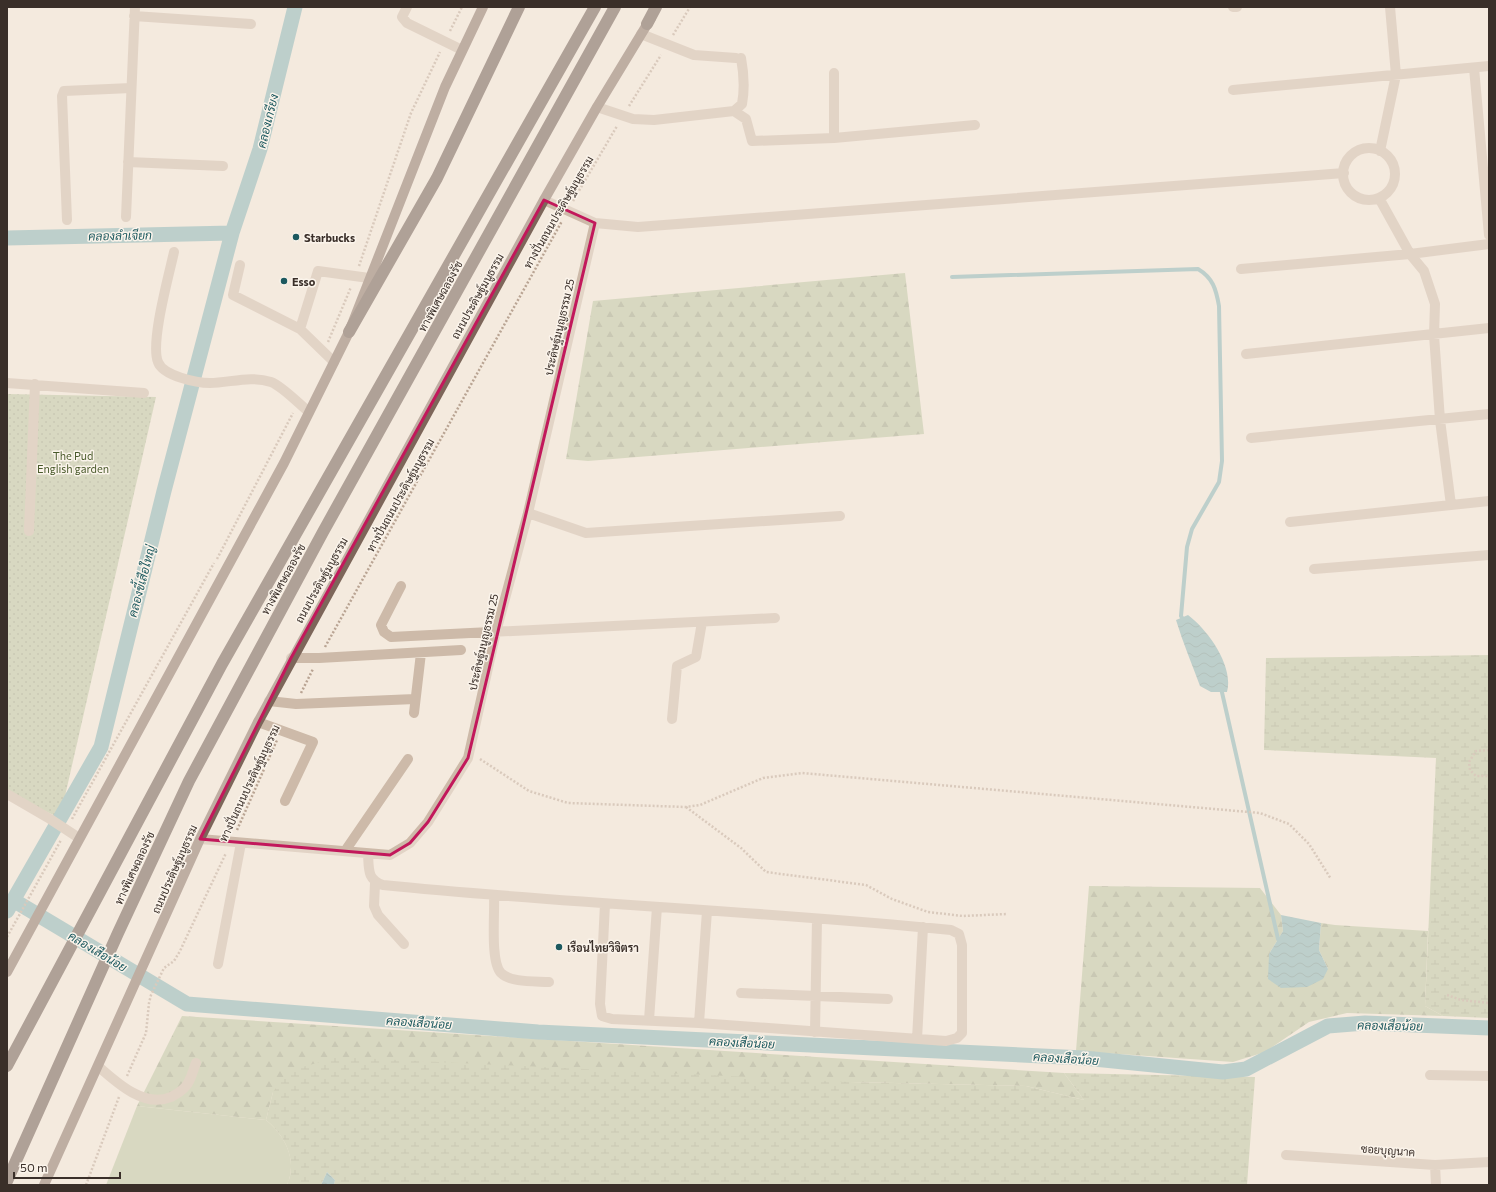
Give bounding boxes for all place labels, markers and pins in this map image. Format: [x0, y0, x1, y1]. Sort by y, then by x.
place label: Starbucks [304, 231, 355, 244]
marker: Starbucks [291, 232, 301, 242]
place label: Esso [292, 275, 316, 288]
marker: Esso [279, 276, 289, 286]
place label: เรือนไทยวิจิตรา [567, 940, 639, 954]
marker: เรือนไทยวิจิตรา [554, 942, 564, 952]

